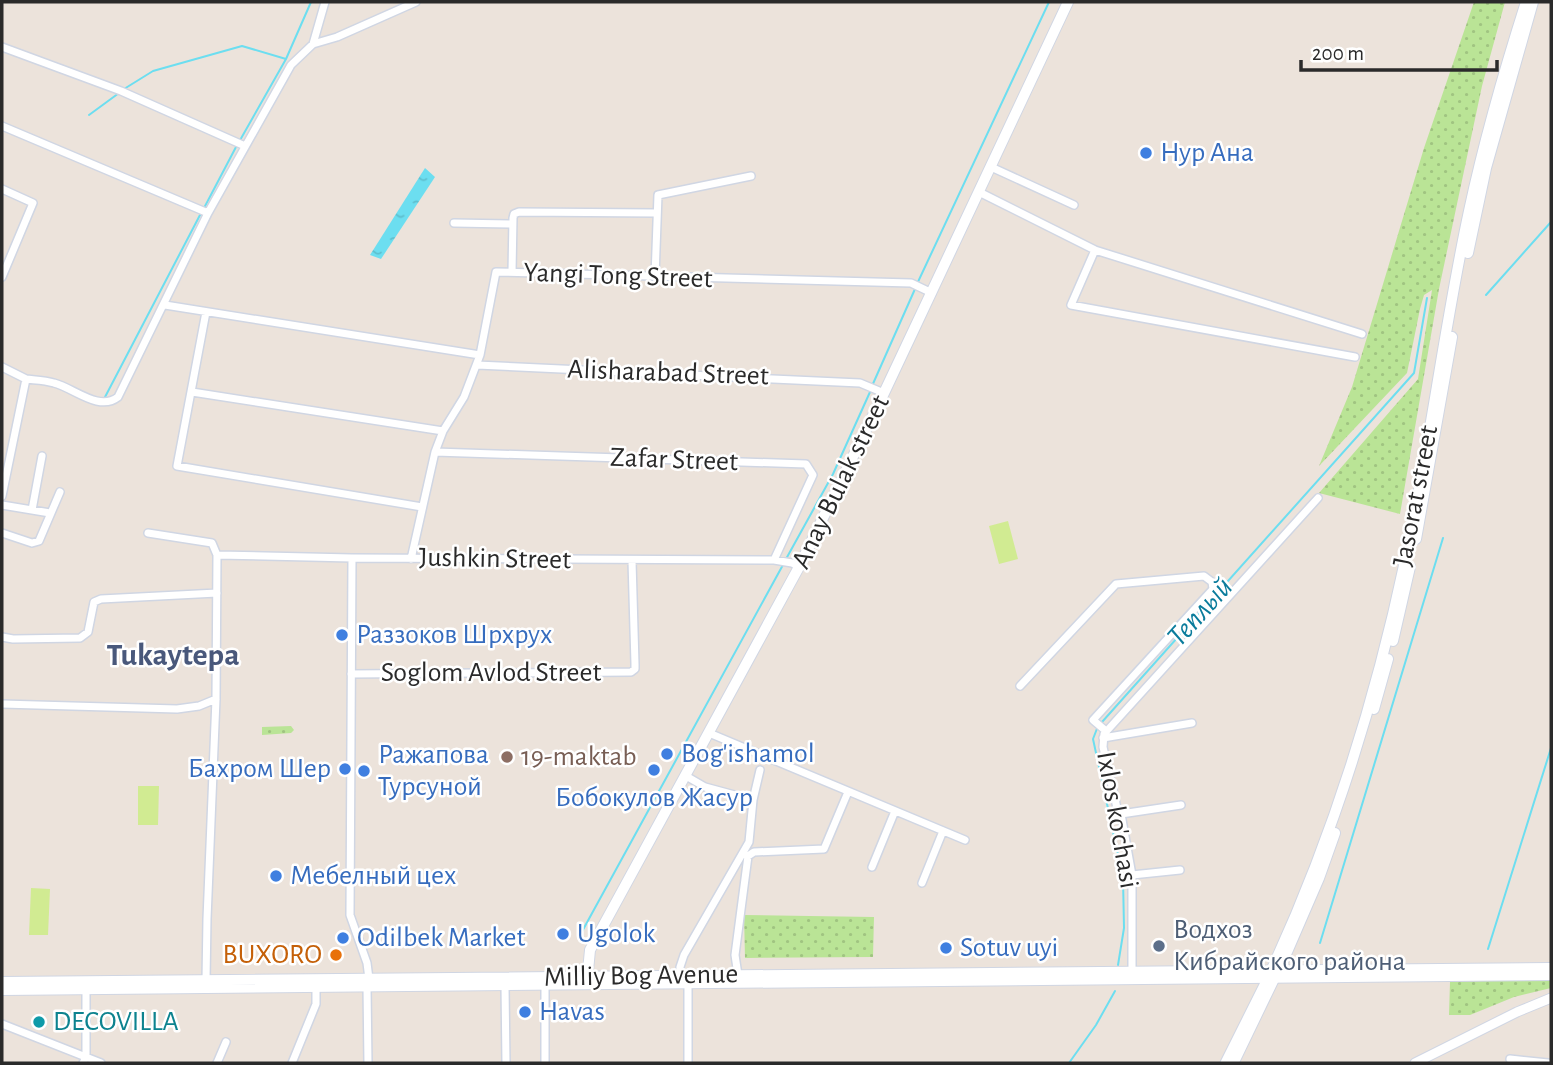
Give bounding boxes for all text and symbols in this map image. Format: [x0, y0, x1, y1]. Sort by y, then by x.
scale bar [1301, 28, 1497, 72]
text: 200 m [1312, 43, 1364, 64]
place label: Нур Ана [1160, 139, 1254, 167]
marker: Нур Ана [1138, 145, 1154, 161]
street label: Yangi Tong Street [523, 259, 713, 293]
street label: Alisharabad Street [567, 355, 769, 391]
street label: Anay Bulak street [787, 391, 895, 573]
street label: Jasorat street [1389, 423, 1443, 569]
street label: Zafar Street [610, 444, 738, 476]
street label: Jushkin Street [419, 544, 571, 574]
water label: Теплый [1162, 572, 1238, 652]
place label: Раззоков Шрхрух [356, 621, 552, 649]
marker: Раззоков Шрхрух [334, 627, 350, 643]
district label: Tukaytepa [106, 639, 240, 671]
street label: Soglom Avlod Street [381, 659, 601, 687]
place label: Bog'ishamol [681, 740, 815, 768]
place label: Ражапова Турсуной [378, 741, 489, 801]
place label: 19-maktab [521, 743, 637, 771]
marker: Bog'ishamol [659, 746, 675, 762]
marker: 19-maktab [499, 749, 515, 765]
street label: Ixlos ko'chasi [1091, 749, 1143, 891]
place label: Бахром Шер [188, 755, 331, 783]
marker: Бахром Шер [337, 761, 353, 777]
marker: Бобокулов Жасур [646, 762, 662, 778]
marker: Ражапова Турсуной [356, 763, 372, 779]
place label: Бобокулов Жасур [555, 784, 753, 812]
place label: Мебелный цех [290, 862, 456, 890]
marker: Мебелный цех [268, 868, 284, 884]
place label: Водхоз Кибрайского района [1173, 916, 1406, 976]
place label: Ugolok [577, 920, 656, 948]
place label: Odilbek Market [357, 924, 525, 952]
marker: Ugolok [555, 926, 571, 942]
marker: Odilbek Market [335, 930, 351, 946]
place label: Sotuv uyi [960, 934, 1058, 962]
marker: Водхоз Кибрайского района [1151, 938, 1167, 954]
marker: Sotuv uyi [938, 940, 954, 956]
place label: BUXORO [223, 941, 322, 969]
marker: BUXORO [328, 947, 344, 963]
street label: Milliy Bog Avenue [544, 960, 738, 992]
place label: Havas [539, 998, 605, 1026]
marker: Havas [517, 1004, 533, 1020]
place label: DECOVILLA [53, 1008, 179, 1036]
marker: DECOVILLA [31, 1014, 47, 1030]

